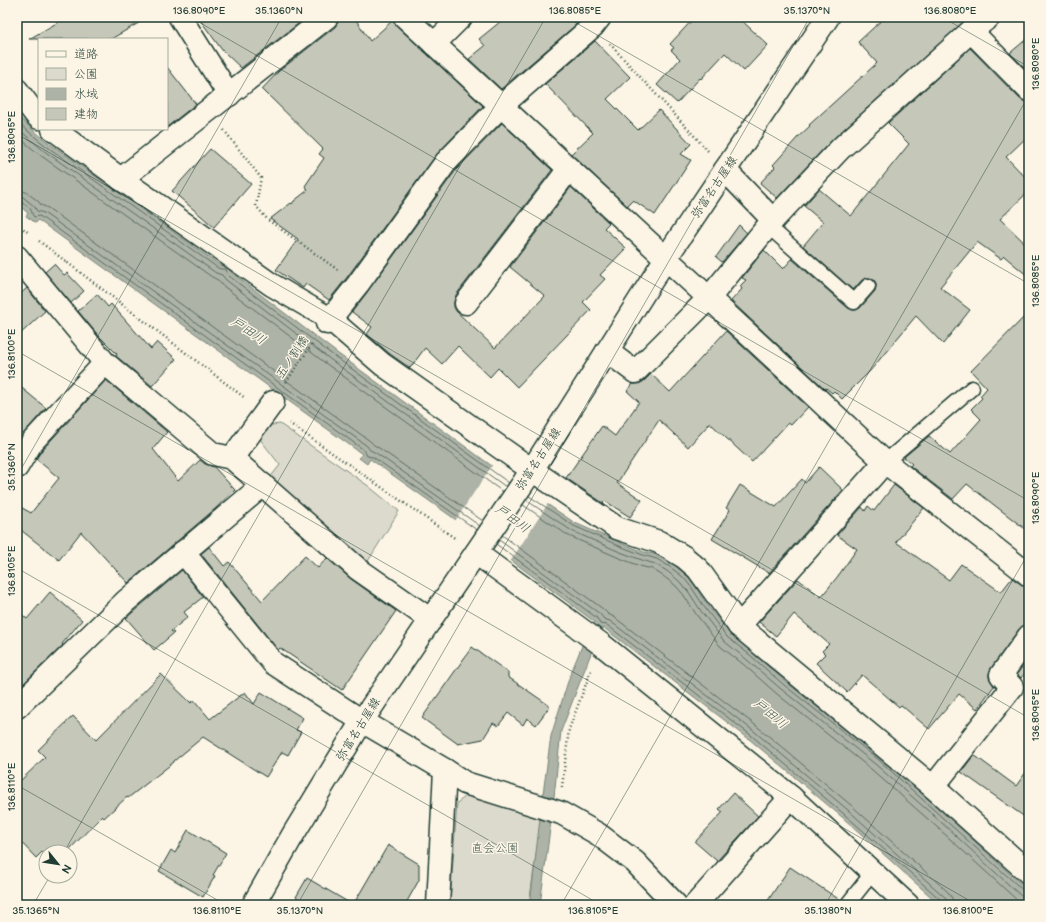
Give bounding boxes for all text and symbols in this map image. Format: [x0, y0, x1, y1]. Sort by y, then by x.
text: 136.8090°E [173, 5, 226, 17]
text: 35.1360°N [255, 5, 303, 17]
text: 136.8085°E [549, 5, 602, 17]
text: 35.1370°N [784, 5, 830, 17]
text: 136.8080°E [924, 5, 977, 17]
text: 136.8080°E [1030, 37, 1042, 90]
legend [38, 38, 168, 130]
text: 道路 [74, 47, 98, 62]
text: 公園 [74, 67, 98, 82]
text: 水域 [74, 87, 98, 102]
text: 建物 [74, 107, 98, 122]
text: 136.8095°E [6, 110, 18, 163]
street label: 弥富名古屋線 [688, 153, 741, 221]
text: 136.8085°E [1030, 254, 1042, 307]
water label: 戸田川 [228, 313, 269, 348]
text: 136.8100°E [6, 328, 18, 379]
street label: 五ノ割橋 [273, 333, 312, 381]
street label: 弥富名古屋線 [513, 425, 564, 494]
text: 35.1360°N [6, 443, 18, 491]
text: 136.8090°E [1030, 471, 1042, 524]
water label: 戸田川 [492, 501, 533, 537]
text: 136.8105°E [6, 545, 18, 596]
text: 136.8095°E [1030, 688, 1042, 741]
street label: 弥富名古屋線 [333, 695, 384, 764]
water label: 戸田川 [750, 695, 790, 732]
text: 136.8110°E [6, 762, 18, 811]
park label: 直会公園 [471, 841, 519, 856]
north arrow [38, 844, 78, 884]
text: N [59, 862, 74, 876]
text: 35.1365°N [12, 905, 60, 917]
text: 136.8110°E [193, 905, 242, 917]
text: 35.1370°N [277, 905, 323, 917]
text: 136.8105°E [568, 905, 619, 917]
text: 35.1380°N [804, 905, 852, 917]
text: 136.8100°E [943, 905, 994, 917]

